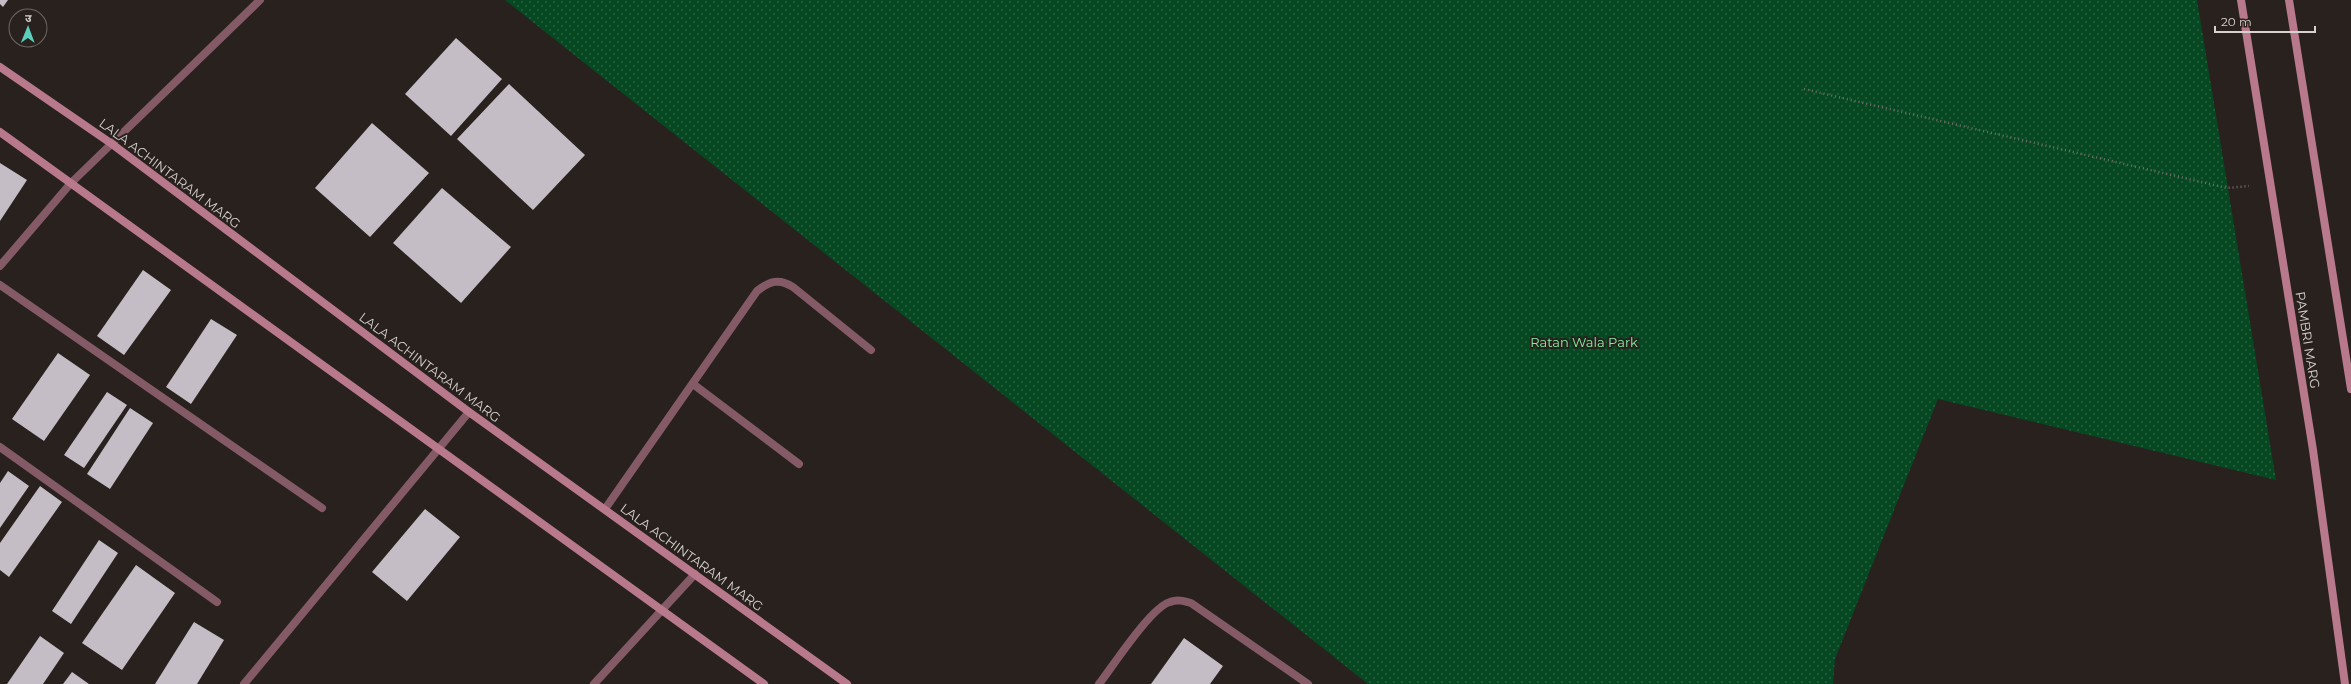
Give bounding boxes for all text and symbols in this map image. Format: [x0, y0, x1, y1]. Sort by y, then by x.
north arrow [8, 8, 48, 48]
scale bar [2215, 8, 2315, 34]
text: उ [25, 11, 32, 25]
text: 20 m [2221, 14, 2252, 29]
street label: LALA ACHINTARAM MARG [96, 115, 244, 231]
street label: PAMBRI MARG [2292, 290, 2324, 390]
street label: LALA ACHINTARAM MARG [356, 309, 504, 425]
park label: Ratan Wala Park [1530, 334, 1638, 350]
street label: LALA ACHINTARAM MARG [617, 500, 767, 614]

